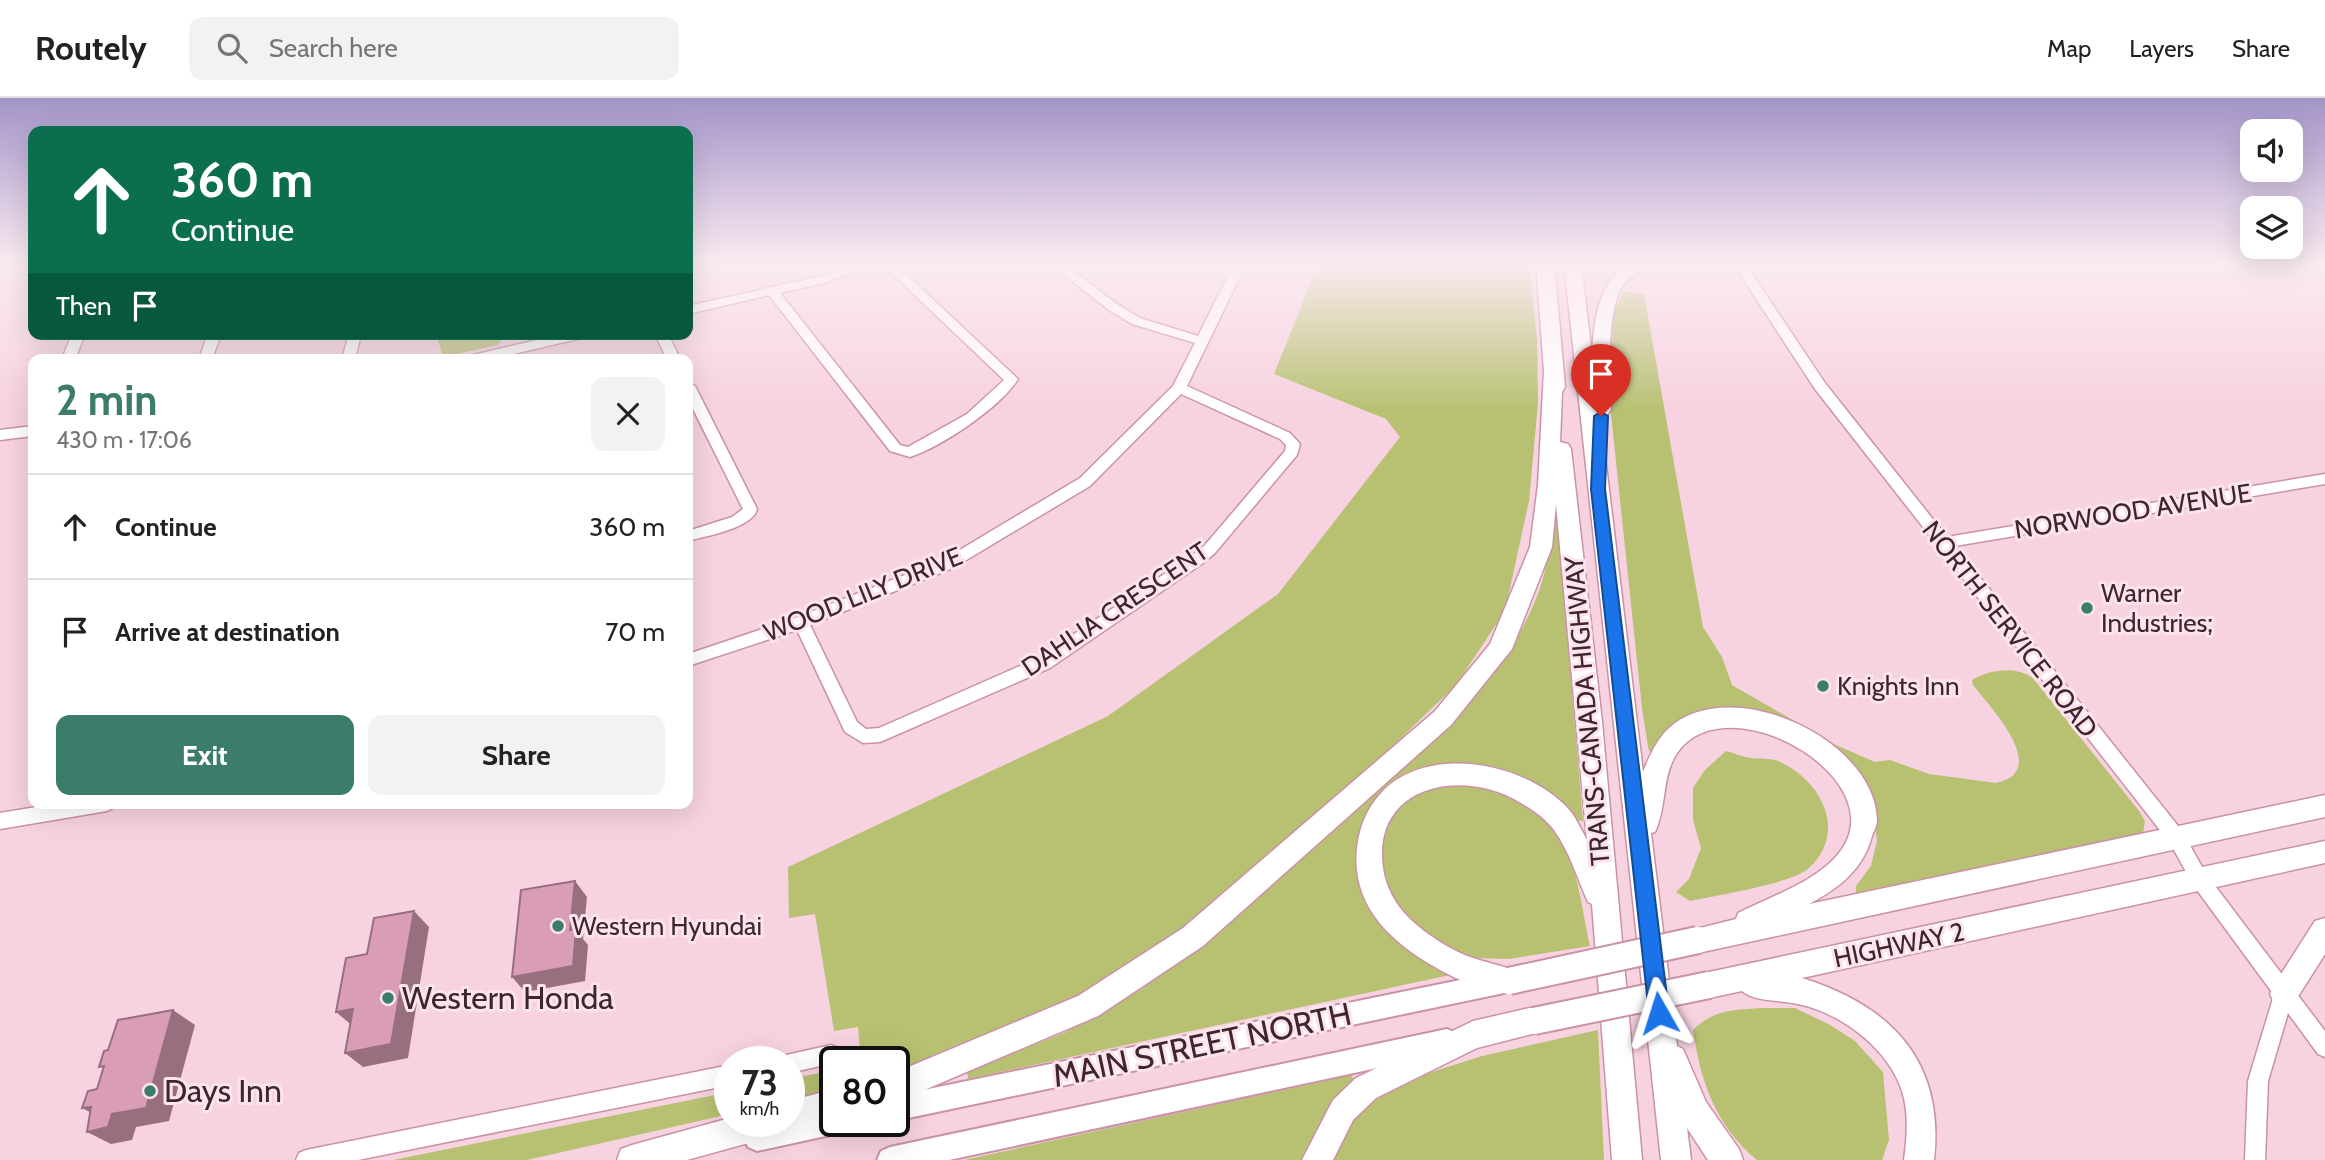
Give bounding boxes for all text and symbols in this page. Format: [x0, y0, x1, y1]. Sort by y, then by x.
search box [189, 17, 679, 80]
text: Routely [35, 28, 147, 68]
icon: search [213, 29, 251, 67]
text: Search here [269, 32, 398, 64]
text: Map [2047, 34, 2091, 63]
text: Layers [2129, 34, 2194, 63]
text: Share [2232, 34, 2290, 63]
map controls [2240, 119, 2303, 259]
button: sound [2240, 119, 2303, 182]
text: 360 m [171, 150, 313, 209]
icon: ahead [56, 154, 147, 245]
button: layers [2240, 196, 2303, 259]
text: Continue [171, 210, 294, 249]
icon: arrive [126, 287, 164, 325]
text: Then [56, 290, 112, 322]
pin [1571, 344, 1631, 416]
icon: arrive [1582, 355, 1620, 393]
text: 2 min [56, 374, 157, 426]
button: close [591, 377, 665, 451]
text: 430 m · 17:06 [56, 426, 192, 454]
street label: NORWOOD AVENUE [2012, 476, 2254, 546]
icon: ahead [56, 508, 94, 546]
text: Continue [115, 511, 217, 543]
text: 360 m [589, 511, 665, 543]
street label: NORTH SERVICE ROAD [1916, 514, 2104, 744]
street label: DAHLIA CRESCENT [1016, 535, 1215, 683]
street label: WOOD LILY DRIVE [759, 540, 967, 648]
street label: TRANS-CANADA HIGHWAY [1558, 555, 1616, 867]
place label: Warner Industries; [2101, 577, 2213, 639]
marker: Warner Industries; [2079, 600, 2095, 616]
icon: arrive [56, 613, 94, 651]
text: Arrive at destination [115, 616, 340, 648]
text: 70 m [605, 616, 665, 648]
place label: Knights Inn [1837, 670, 1959, 702]
marker: Knights Inn [1815, 678, 1831, 694]
button: Exit [56, 715, 354, 795]
button: Share [368, 715, 665, 795]
place label: Western Hyundai [572, 910, 762, 942]
street label: HIGHWAY 2 [1831, 916, 1967, 974]
marker: Western Hyundai [550, 918, 566, 934]
position arrow [1622, 976, 1696, 1050]
place label: Western Honda [402, 978, 614, 1017]
marker: Western Honda [380, 990, 396, 1006]
street label: MAIN STREET NORTH [1049, 994, 1355, 1095]
speed limit sign: 80 [819, 1046, 910, 1137]
text: 73 [741, 1061, 778, 1104]
place label: Days Inn [164, 1071, 282, 1110]
marker: Days Inn [142, 1083, 158, 1099]
text: km/h [740, 1098, 779, 1120]

